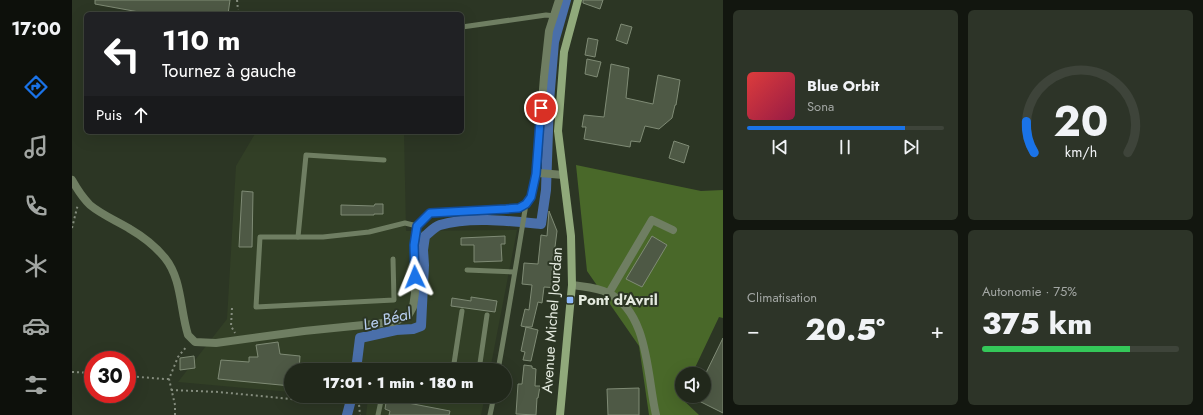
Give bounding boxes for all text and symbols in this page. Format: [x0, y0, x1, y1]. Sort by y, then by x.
text: 17:00 [11, 16, 61, 42]
text: 110 m [162, 20, 240, 61]
icon: left [96, 28, 148, 80]
text: Tournez à gauche [162, 58, 296, 84]
icon: directions [22, 73, 50, 101]
text: Blue Orbit [807, 75, 879, 97]
pin [524, 91, 558, 125]
text: 20 [1053, 91, 1108, 152]
icon: arrive [530, 97, 552, 119]
text: Sona [807, 97, 834, 116]
text: Puis [96, 104, 122, 126]
icon: ahead [130, 104, 152, 126]
icon: music [22, 133, 50, 161]
icon: previous [769, 136, 791, 158]
icon: pause [834, 136, 856, 158]
icon: next [900, 136, 922, 158]
text: km/h [1064, 141, 1097, 161]
icon: phone [22, 192, 50, 220]
street label: Avenue Michel Jourdan [536, 246, 568, 394]
icon: climate [22, 252, 50, 280]
position arrow [394, 256, 436, 298]
text: Autonomie · 75% [982, 282, 1077, 301]
text: Climatisation [747, 288, 817, 307]
place label: Pont d'Avril [578, 289, 658, 311]
marker: Pont d'Avril [565, 295, 575, 305]
water label: Le Béal [360, 302, 415, 336]
text: 375 km [982, 302, 1092, 345]
text: 20.5° [805, 308, 885, 351]
icon: car [22, 312, 50, 340]
text: − [747, 314, 760, 346]
text: + [930, 314, 944, 346]
speed limit sign: 30 [84, 351, 136, 403]
map controls [675, 367, 711, 403]
button: sound [675, 367, 711, 403]
icon: filters [22, 371, 50, 399]
text: 17:01 · 1 min · 180 m [322, 372, 474, 394]

